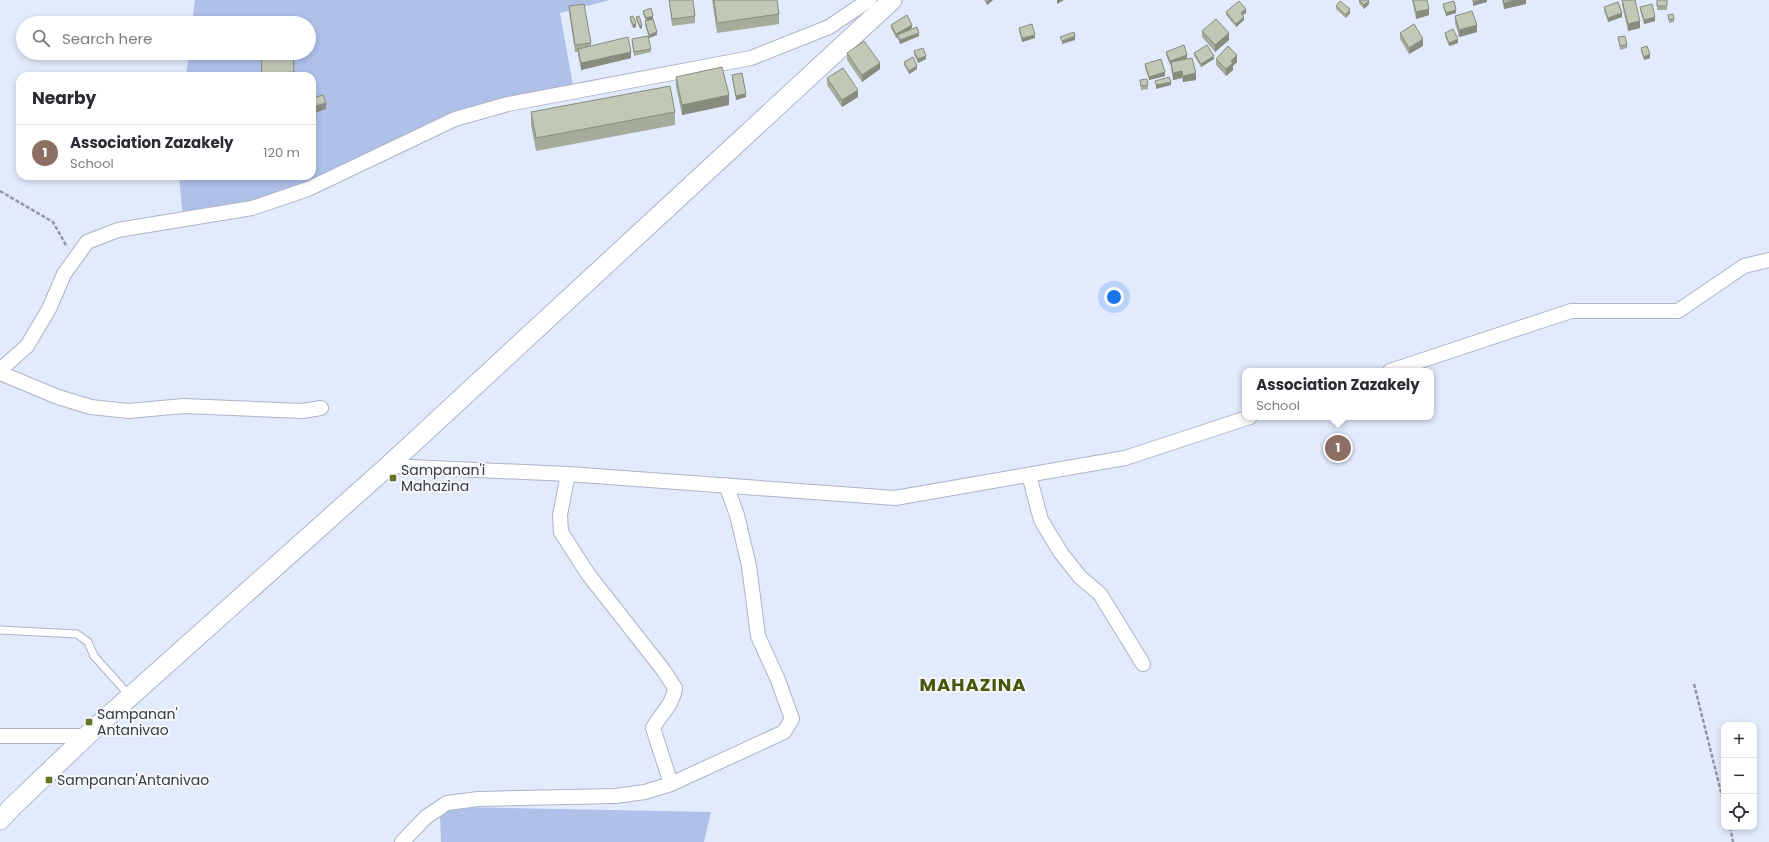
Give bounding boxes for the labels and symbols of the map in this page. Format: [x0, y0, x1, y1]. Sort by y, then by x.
your location [1104, 287, 1124, 307]
pin: 1 [1325, 433, 1351, 463]
place label: Sampanan'i Mahazina [401, 460, 485, 496]
marker: Sampanan'i Mahazina [388, 473, 398, 483]
district label: MAHAZINA [919, 672, 1027, 697]
place label: Sampanan' Antanivao [97, 704, 178, 740]
marker: Sampanan' Antanivao [84, 717, 94, 727]
place label: Sampanan'Antanivao [57, 770, 209, 790]
marker: Sampanan'Antanivao [44, 775, 54, 785]

